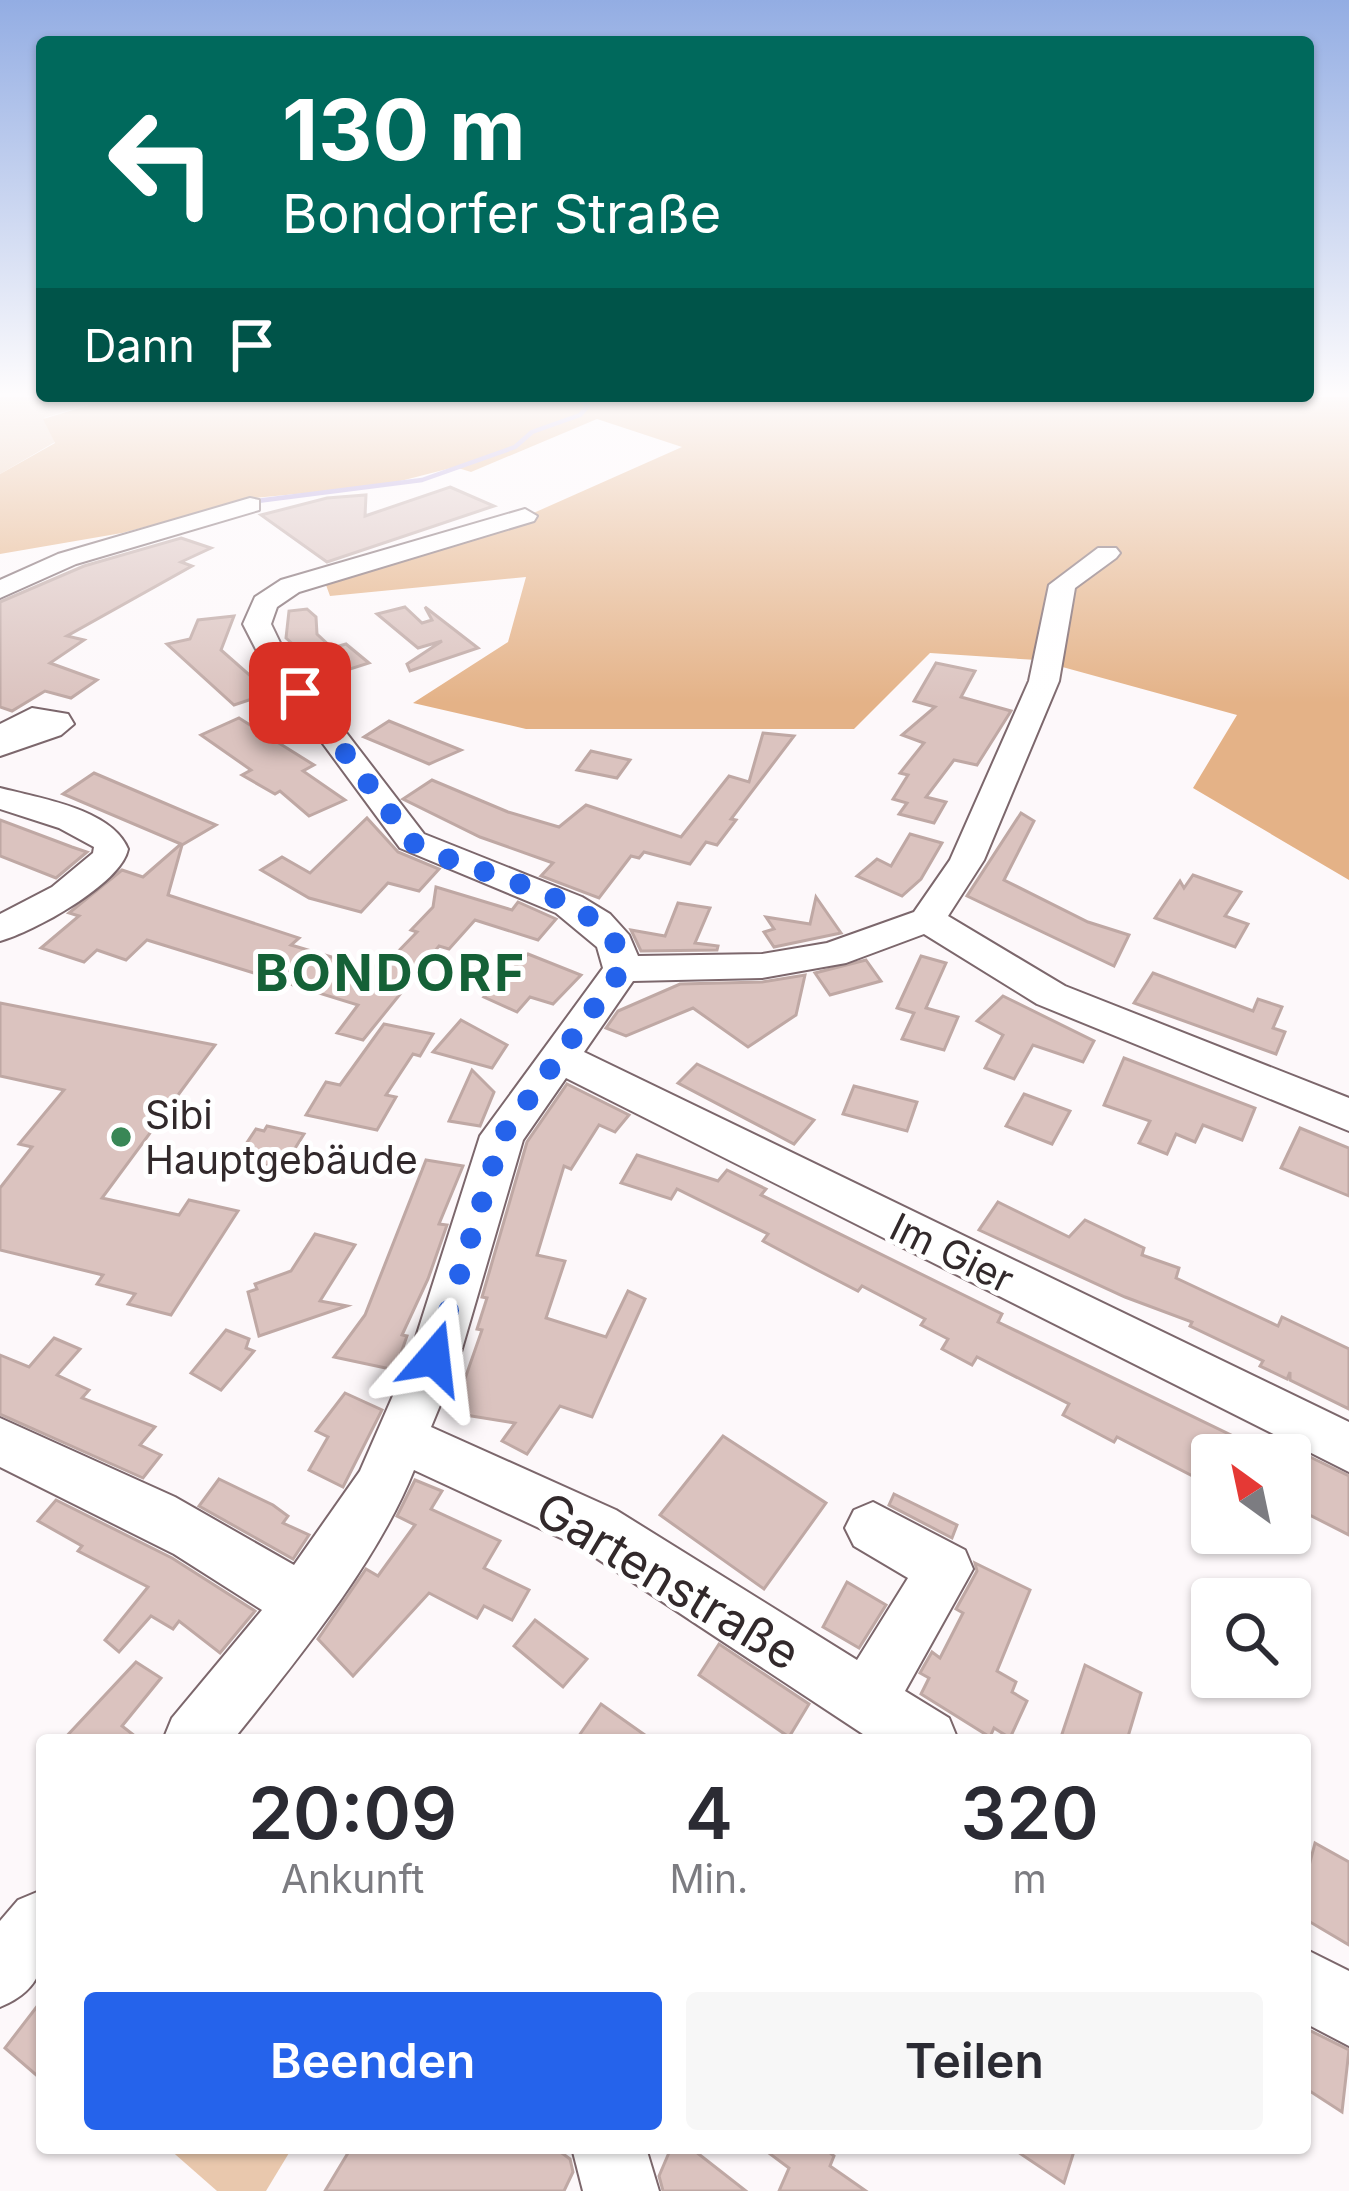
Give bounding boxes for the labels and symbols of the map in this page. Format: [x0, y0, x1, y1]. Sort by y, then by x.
pin [249, 642, 351, 744]
district label: BONDORF [255, 942, 527, 1003]
place label: Sibi Hauptgebäude [145, 1091, 418, 1183]
marker: Sibi Hauptgebäude [108, 1124, 134, 1150]
street label: Im Gier [883, 1203, 1022, 1303]
position arrow [371, 1295, 497, 1421]
north arrow [1191, 1434, 1311, 1554]
street label: Gartenstraße [526, 1479, 811, 1682]

